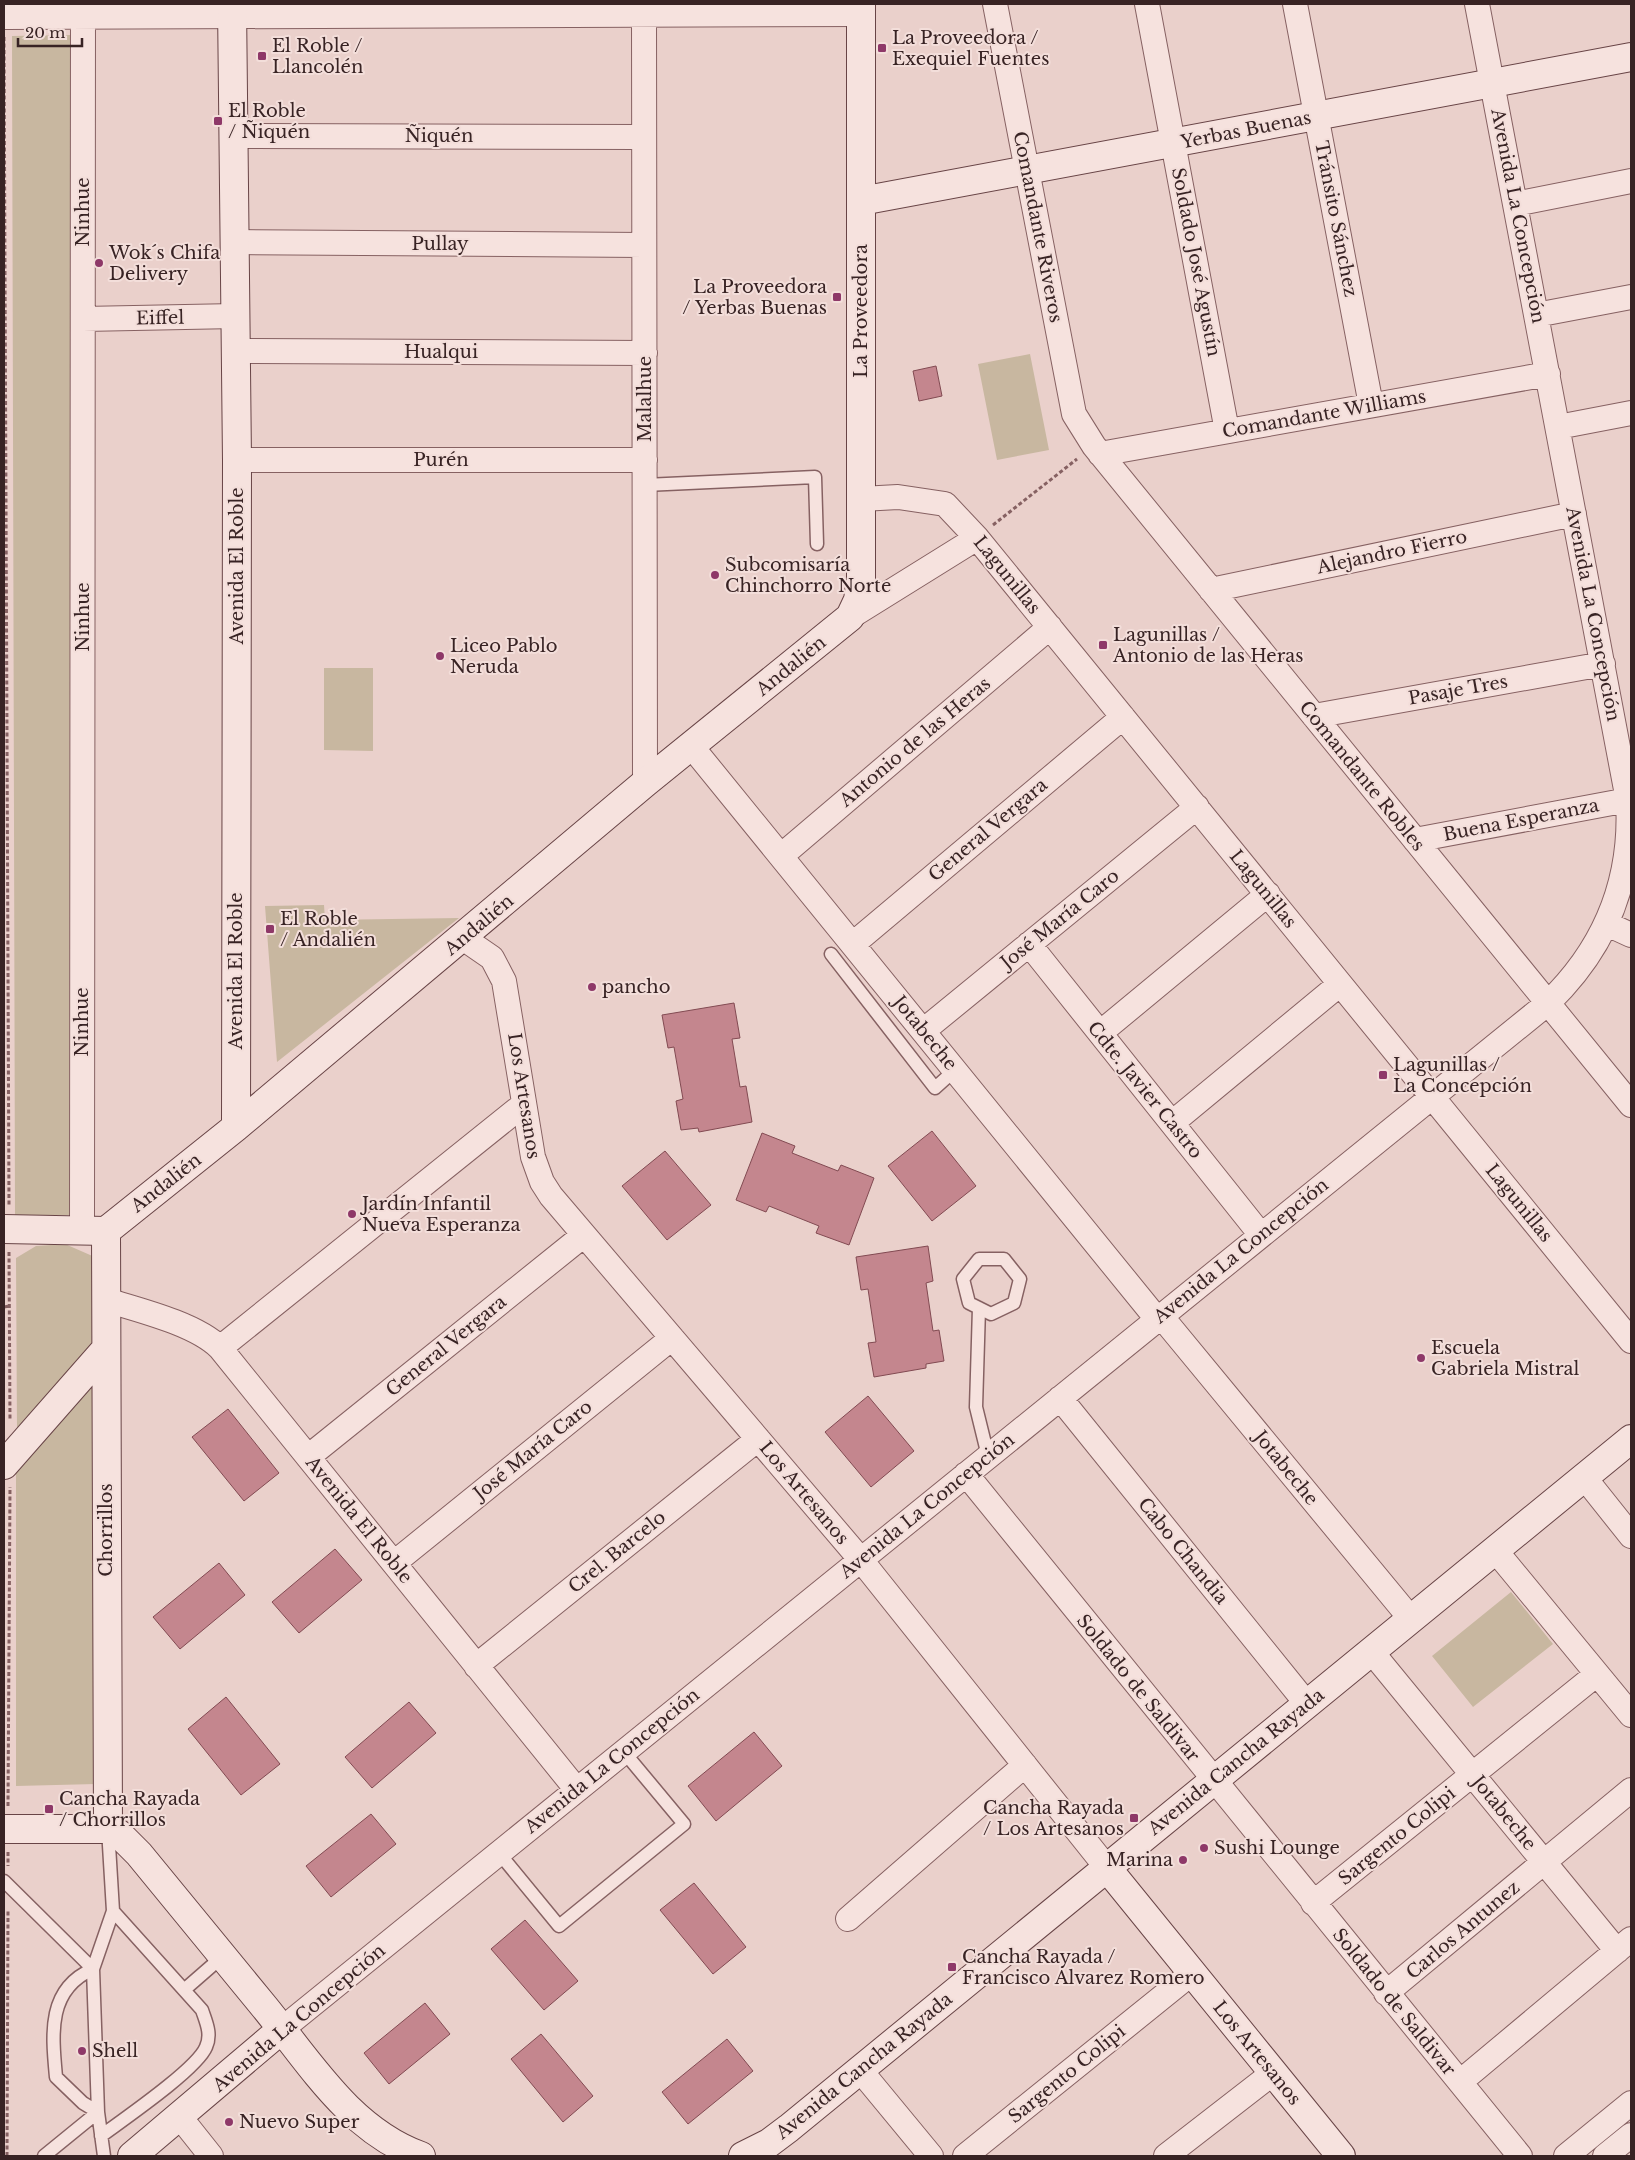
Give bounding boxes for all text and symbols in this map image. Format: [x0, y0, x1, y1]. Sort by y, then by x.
scale bar [18, 15, 81, 47]
text: 20 m [25, 23, 65, 42]
place label: La Proveedora / Exequiel Fuentes [892, 27, 1049, 70]
place label: El Roble / Llancolén [272, 35, 363, 78]
marker: La Proveedora / Exequiel Fuentes [876, 42, 888, 54]
marker: El Roble / Llancolén [256, 50, 268, 62]
place label: El Roble / Ñiquén [228, 100, 310, 143]
street label: Avenida La Concepción [1486, 106, 1550, 325]
street label: Yerbas Buenas [1178, 107, 1313, 154]
marker: El Roble / Ñiquén [212, 115, 224, 127]
street label: Ñiquén [405, 123, 473, 147]
street label: Comandante Riveros [1009, 130, 1067, 324]
street label: Tránsito Sánchez [1310, 139, 1362, 299]
street label: Soldado José Agustín [1167, 166, 1225, 358]
street label: Ninhue [72, 177, 94, 247]
street label: Pullay [411, 233, 469, 255]
place label: Wok´s Chifa Delivery [108, 242, 220, 285]
street label: La Proveedora [850, 244, 872, 378]
marker: Wok´s Chifa Delivery [93, 257, 105, 269]
place label: La Proveedora / Yerbas Buenas [682, 276, 827, 319]
marker: La Proveedora / Yerbas Buenas [831, 291, 843, 303]
street label: Eiffel [136, 307, 184, 329]
street label: Hualqui [404, 341, 478, 363]
street label: Malalhue [634, 356, 656, 442]
street label: Comandante Williams [1220, 385, 1428, 443]
street label: Purén [413, 449, 469, 471]
street label: Avenida El Roble [226, 487, 248, 646]
street label: Avenida La Concepción [1561, 504, 1625, 723]
street label: Alejandro Fierro [1314, 525, 1469, 579]
street label: Lagunillas [969, 531, 1045, 619]
place label: Subcomisaría Chinchorro Norte [725, 554, 891, 597]
marker: Subcomisaría Chinchorro Norte [709, 569, 721, 581]
street label: Ninhue [72, 582, 94, 652]
place label: Lagunillas / Antonio de las Heras [1112, 624, 1303, 667]
street label: Andalién [751, 631, 830, 701]
place label: Liceo Pablo Neruda [450, 635, 558, 678]
marker: Lagunillas / Antonio de las Heras [1097, 639, 1109, 651]
marker: Liceo Pablo Neruda [434, 650, 446, 662]
street label: Pasaje Tres [1407, 670, 1509, 710]
street label: Antonio de las Heras [834, 672, 995, 812]
street label: Comandante Robles [1295, 697, 1429, 855]
street label: General Vergara [924, 774, 1052, 886]
street label: Buena Esperanza [1441, 794, 1601, 846]
street label: Lagunillas [1225, 845, 1301, 933]
street label: José María Caro [995, 865, 1124, 975]
street label: Andalién [439, 890, 518, 961]
street label: Avenida El Roble [225, 892, 247, 1051]
place label: El Roble / Andalién [280, 908, 376, 951]
marker: El Roble / Andalién [264, 923, 276, 935]
place label: pancho [602, 976, 670, 998]
marker: pancho [586, 981, 598, 993]
street label: Ninhue [71, 987, 93, 1057]
street label: Jotabeche [887, 990, 962, 1075]
street label: Cdte. Javier Castro [1083, 1017, 1207, 1163]
street label: Los Artesanos [503, 1031, 545, 1161]
place label: Lagunillas / La Concepción [1393, 1054, 1532, 1097]
marker: Lagunillas / La Concepción [1377, 1069, 1389, 1081]
street label: Andalién [126, 1149, 206, 1218]
street label: Lagunillas [1481, 1159, 1557, 1247]
street label: Avenida La Concepción [1149, 1174, 1333, 1329]
place label: Jardín Infantil Nueva Esperanza [360, 1193, 520, 1236]
marker: Jardín Infantil Nueva Esperanza [346, 1208, 358, 1220]
street label: General Vergara [381, 1291, 511, 1401]
place label: Escuela Gabriela Mistral [1431, 1337, 1580, 1380]
marker: Escuela Gabriela Mistral [1415, 1352, 1427, 1364]
street label: José María Caro [468, 1396, 597, 1506]
street label: Jotabeche [1248, 1425, 1323, 1510]
street label: Avenida La Concepción [835, 1429, 1019, 1584]
street label: Los Artesanos [755, 1437, 853, 1549]
street label: Avenida El Roble [300, 1451, 417, 1588]
street label: Chorrillos [95, 1483, 117, 1577]
street label: Cabo Chandia [1133, 1493, 1233, 1609]
street label: Crel. Barcelo [564, 1506, 670, 1598]
street label: Soldado de Saldivar [1072, 1610, 1204, 1766]
street label: Avenida La Concepción [520, 1684, 704, 1839]
street label: Avenida Cancha Rayada [1143, 1684, 1329, 1841]
street label: Jotabeche [1466, 1770, 1541, 1855]
street label: Sargento Colipi [1334, 1782, 1460, 1890]
place label: Cancha Rayada / Chorrillos [59, 1788, 200, 1831]
place label: Cancha Rayada / Los Artesanos [983, 1797, 1124, 1840]
marker: Cancha Rayada / Chorrillos [43, 1803, 55, 1815]
marker: Cancha Rayada / Los Artesanos [1128, 1812, 1140, 1824]
place label: Sushi Lounge [1214, 1837, 1340, 1859]
marker: Sushi Lounge [1198, 1842, 1210, 1854]
place label: Marina [1106, 1849, 1173, 1871]
marker: Marina [1177, 1854, 1189, 1866]
street label: Carlos Antunez [1402, 1876, 1524, 1984]
street label: Soldado de Saldivar [1328, 1924, 1460, 2080]
street label: Avenida La Concepción [208, 1939, 390, 2097]
place label: Cancha Rayada / Francisco Alvarez Romero [962, 1946, 1205, 1989]
marker: Cancha Rayada / Francisco Alvarez Romero [946, 1961, 958, 1973]
street label: Avenida Cancha Rayada [771, 1988, 957, 2145]
street label: Los Artesanos [1208, 1997, 1306, 2109]
street label: Sargento Colipi [1004, 2020, 1130, 2128]
place label: Shell [92, 2040, 138, 2062]
marker: Shell [76, 2045, 88, 2057]
place label: Nuevo Super [239, 2111, 360, 2133]
marker: Nuevo Super [223, 2116, 235, 2128]

